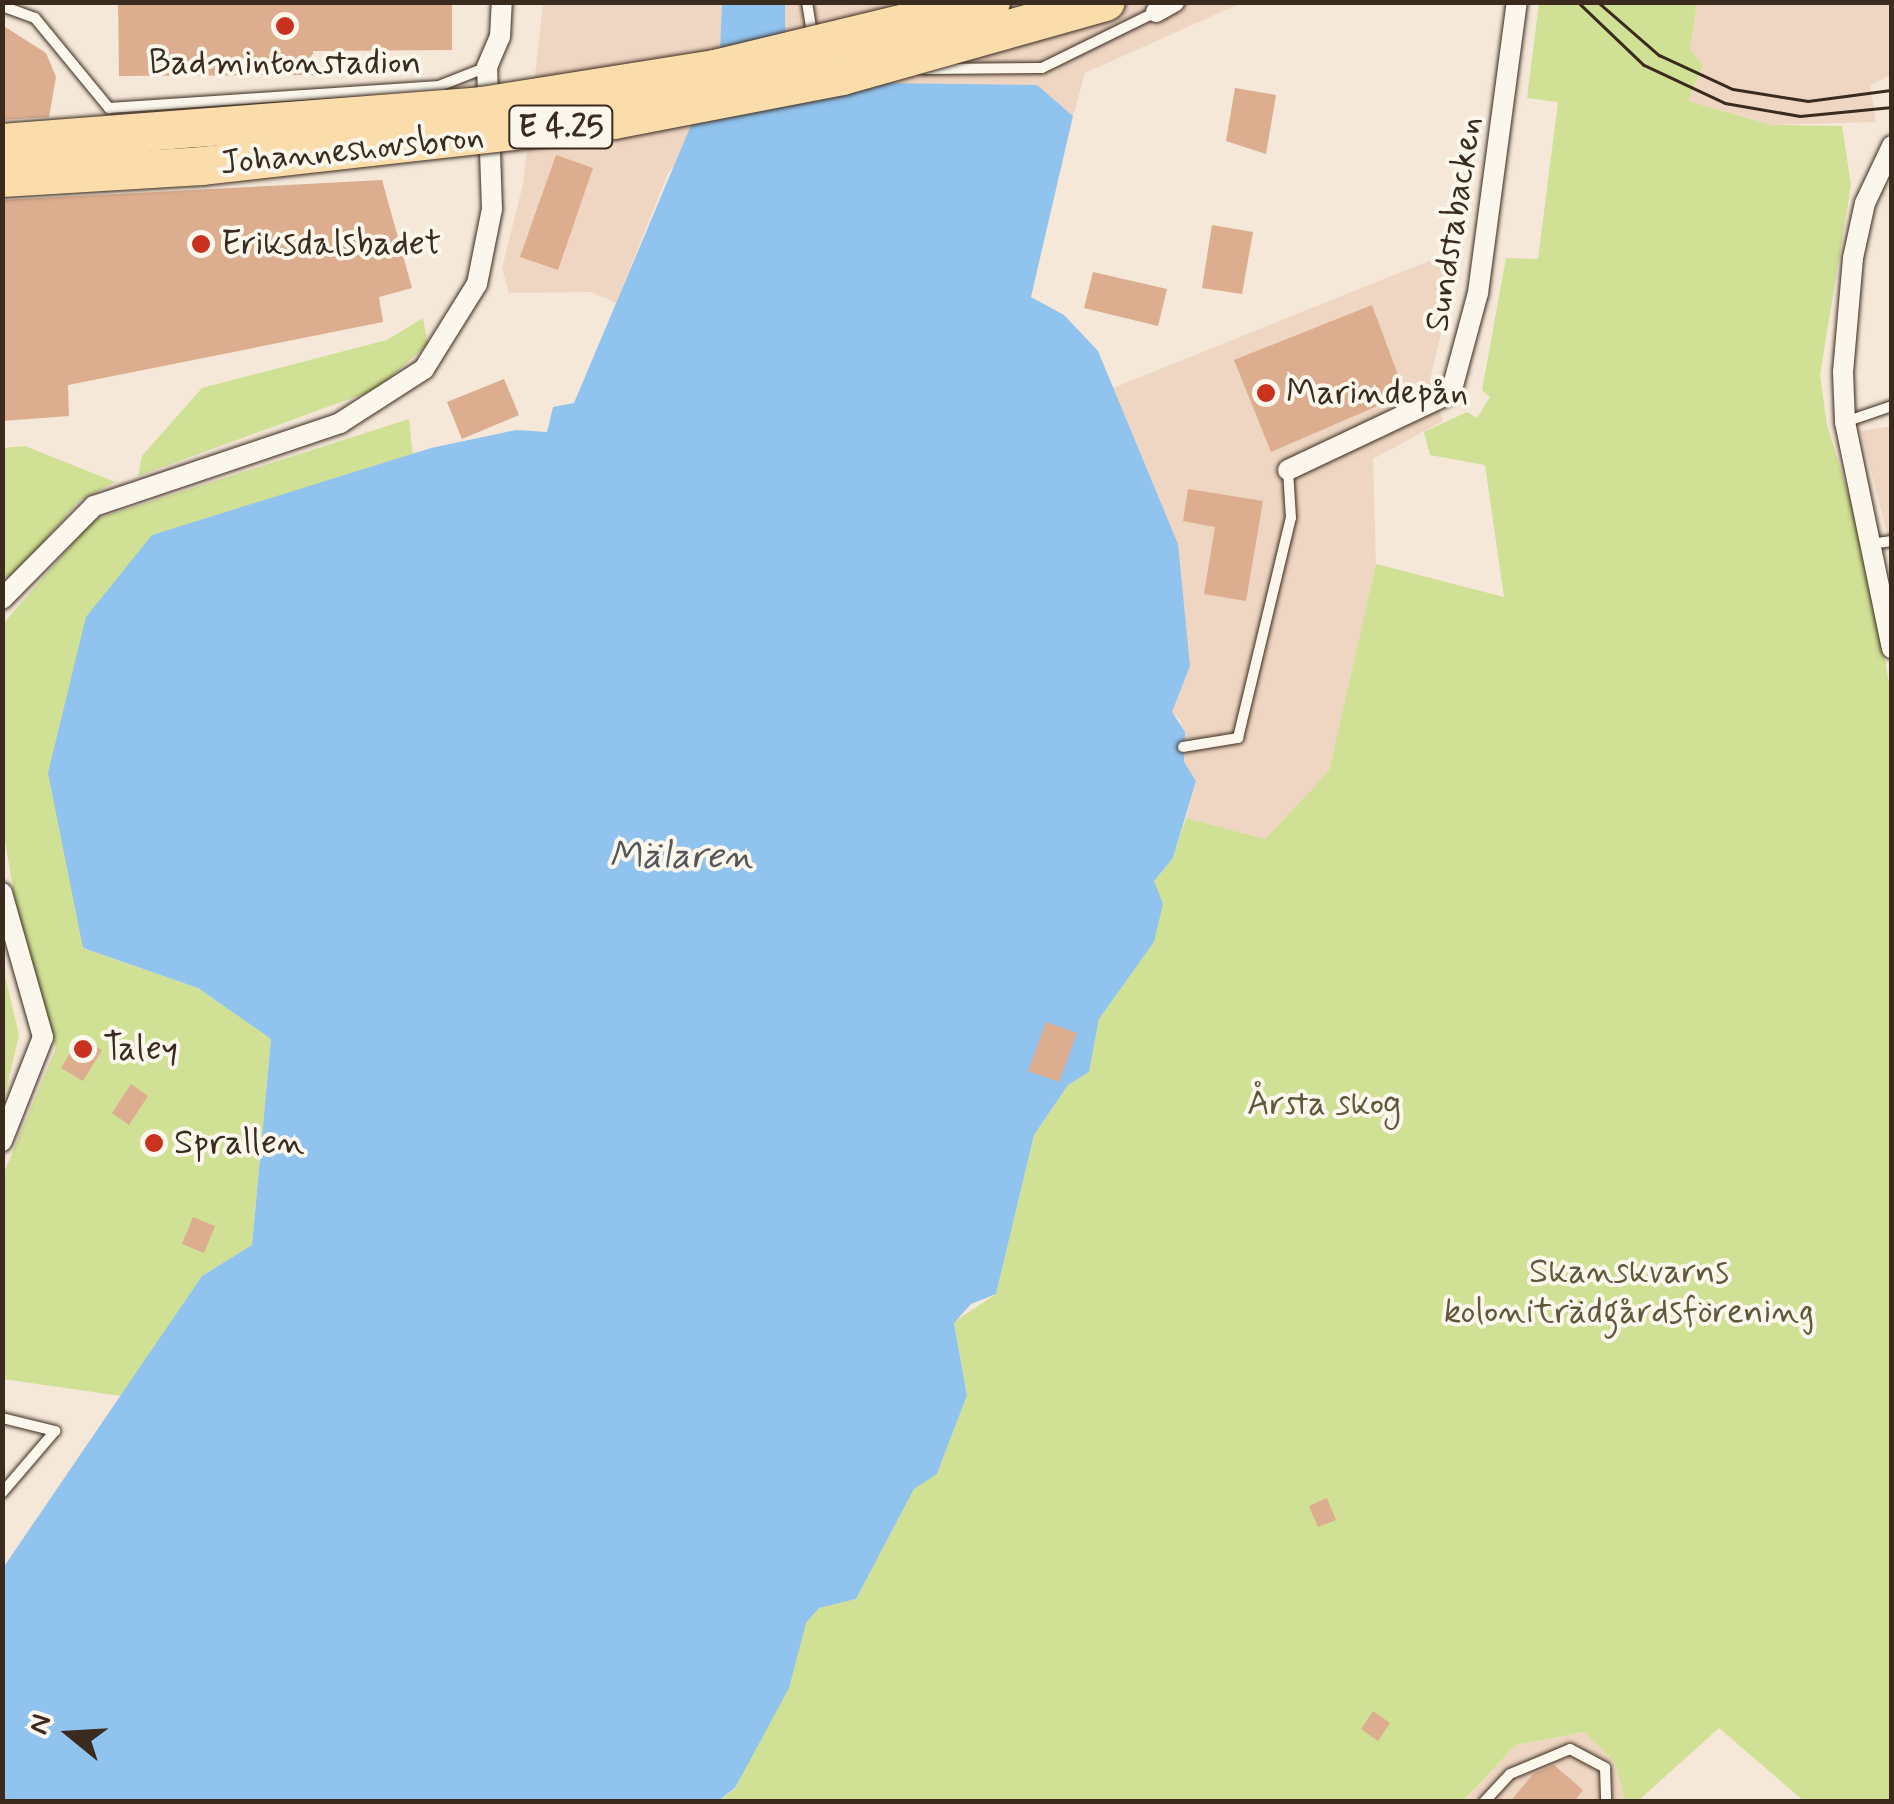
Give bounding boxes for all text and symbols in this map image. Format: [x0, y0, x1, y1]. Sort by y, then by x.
marker: Badmintonstadion [274, 15, 296, 37]
place label: Badmintonstadion [149, 42, 421, 84]
road number: E 4.25 [506, 100, 616, 154]
street label: Sundstabacken [1416, 113, 1492, 335]
street label: Johanneshovsbron [218, 115, 486, 185]
place label: Eriksdalsbadet [221, 223, 441, 265]
marker: Eriksdalsbadet [190, 233, 212, 255]
place label: Marindepån [1286, 372, 1468, 414]
marker: Marindepån [1255, 382, 1277, 404]
water label: Mälaren [609, 834, 753, 880]
place label: Taley [103, 1028, 178, 1070]
marker: Taley [72, 1038, 94, 1060]
park label: Årsta skog [1247, 1083, 1401, 1125]
place label: Sprallen [174, 1122, 305, 1164]
marker: Sprallen [143, 1132, 165, 1154]
park label: Skanskvarns koloniträdgårdsförening [1444, 1251, 1814, 1333]
north arrow [20, 1684, 120, 1784]
text: N [21, 1710, 61, 1739]

